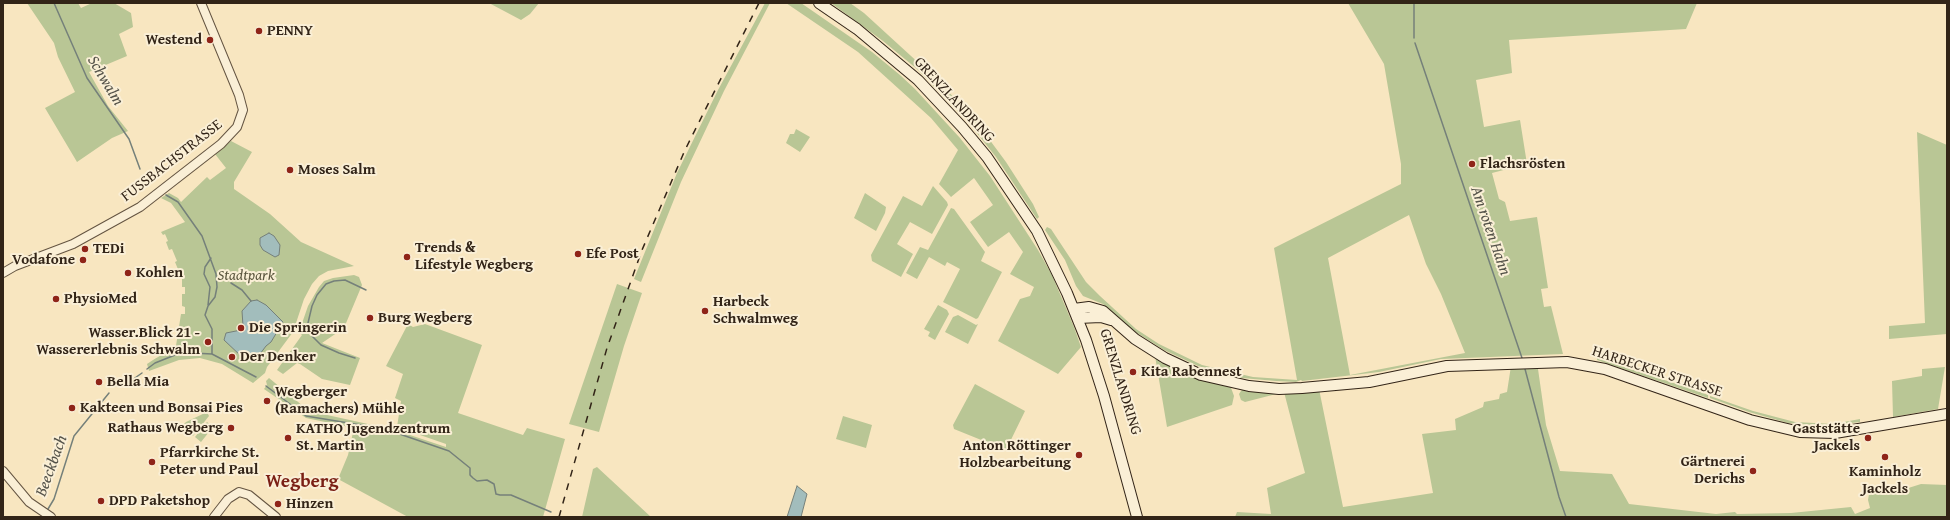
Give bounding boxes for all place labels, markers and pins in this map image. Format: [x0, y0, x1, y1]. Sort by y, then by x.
place label: PENNY [267, 22, 313, 40]
marker: PENNY [254, 26, 264, 36]
place label: Westend [146, 31, 202, 49]
marker: Westend [205, 35, 215, 45]
place label: Flachsrösten [1480, 155, 1565, 173]
marker: Flachsrösten [1467, 159, 1477, 169]
place label: Moses Salm [298, 161, 376, 179]
marker: Moses Salm [285, 165, 295, 175]
place label: Trends & Lifestyle Wegberg [415, 239, 533, 274]
place label: TEDi [93, 240, 124, 258]
marker: TEDi [80, 244, 90, 254]
place label: Efe Post [586, 245, 639, 263]
marker: Efe Post [573, 249, 583, 259]
place label: Vodafone [12, 251, 75, 269]
marker: Trends & Lifestyle Wegberg [402, 252, 412, 262]
marker: Vodafone [78, 255, 88, 265]
place label: Kohlen [136, 264, 183, 282]
marker: Kohlen [123, 268, 133, 278]
place label: PhysioMed [64, 290, 137, 308]
place label: Harbeck Schwalmweg [713, 293, 798, 328]
marker: PhysioMed [51, 294, 61, 304]
marker: Harbeck Schwalmweg [700, 306, 710, 316]
place label: Burg Wegberg [378, 309, 472, 327]
marker: Burg Wegberg [365, 313, 375, 323]
place label: Die Springerin [249, 319, 347, 337]
marker: Die Springerin [236, 323, 246, 333]
place label: Wasser.Blick 21 - Wassererlebnis Schwalm [36, 324, 200, 359]
marker: Wasser.Blick 21 - Wassererlebnis Schwalm [203, 337, 213, 347]
place label: Der Denker [240, 348, 316, 366]
marker: Der Denker [227, 352, 237, 362]
place label: Kita Rabennest [1141, 363, 1242, 381]
marker: Kita Rabennest [1128, 367, 1138, 377]
place label: Bella Mia [107, 373, 169, 391]
marker: Bella Mia [94, 377, 104, 387]
place label: Wegberger (Ramachers) Mühle [275, 383, 405, 418]
marker: Wegberger (Ramachers) Mühle [262, 396, 272, 406]
place label: Kakteen und Bonsai Pies [80, 399, 243, 417]
marker: Kakteen und Bonsai Pies [67, 403, 77, 413]
place label: Rathaus Wegberg [108, 419, 223, 437]
place label: KATHO Jugendzentrum St. Martin [296, 420, 450, 455]
place label: Gaststätte Jackels [1793, 420, 1860, 455]
marker: Rathaus Wegberg [226, 423, 236, 433]
marker: KATHO Jugendzentrum St. Martin [283, 433, 293, 443]
marker: Gaststätte Jackels [1863, 433, 1873, 443]
place label: Anton Röttinger Holzbearbeitung [959, 437, 1071, 472]
place label: Pfarrkirche St. Peter und Paul [160, 444, 259, 479]
marker: Anton Röttinger Holzbearbeitung [1074, 450, 1084, 460]
marker: Kaminholz Jackels [1880, 452, 1890, 462]
place label: Gärtnerei Derichs [1681, 453, 1745, 488]
marker: Pfarrkirche St. Peter und Paul [147, 457, 157, 467]
place label: Kaminholz Jackels [1849, 463, 1921, 498]
marker: Gärtnerei Derichs [1748, 466, 1758, 476]
place label: DPD Paketshop [109, 492, 210, 510]
place label: Hinzen [286, 495, 333, 513]
marker: DPD Paketshop [96, 496, 106, 506]
marker: Hinzen [273, 499, 283, 509]

